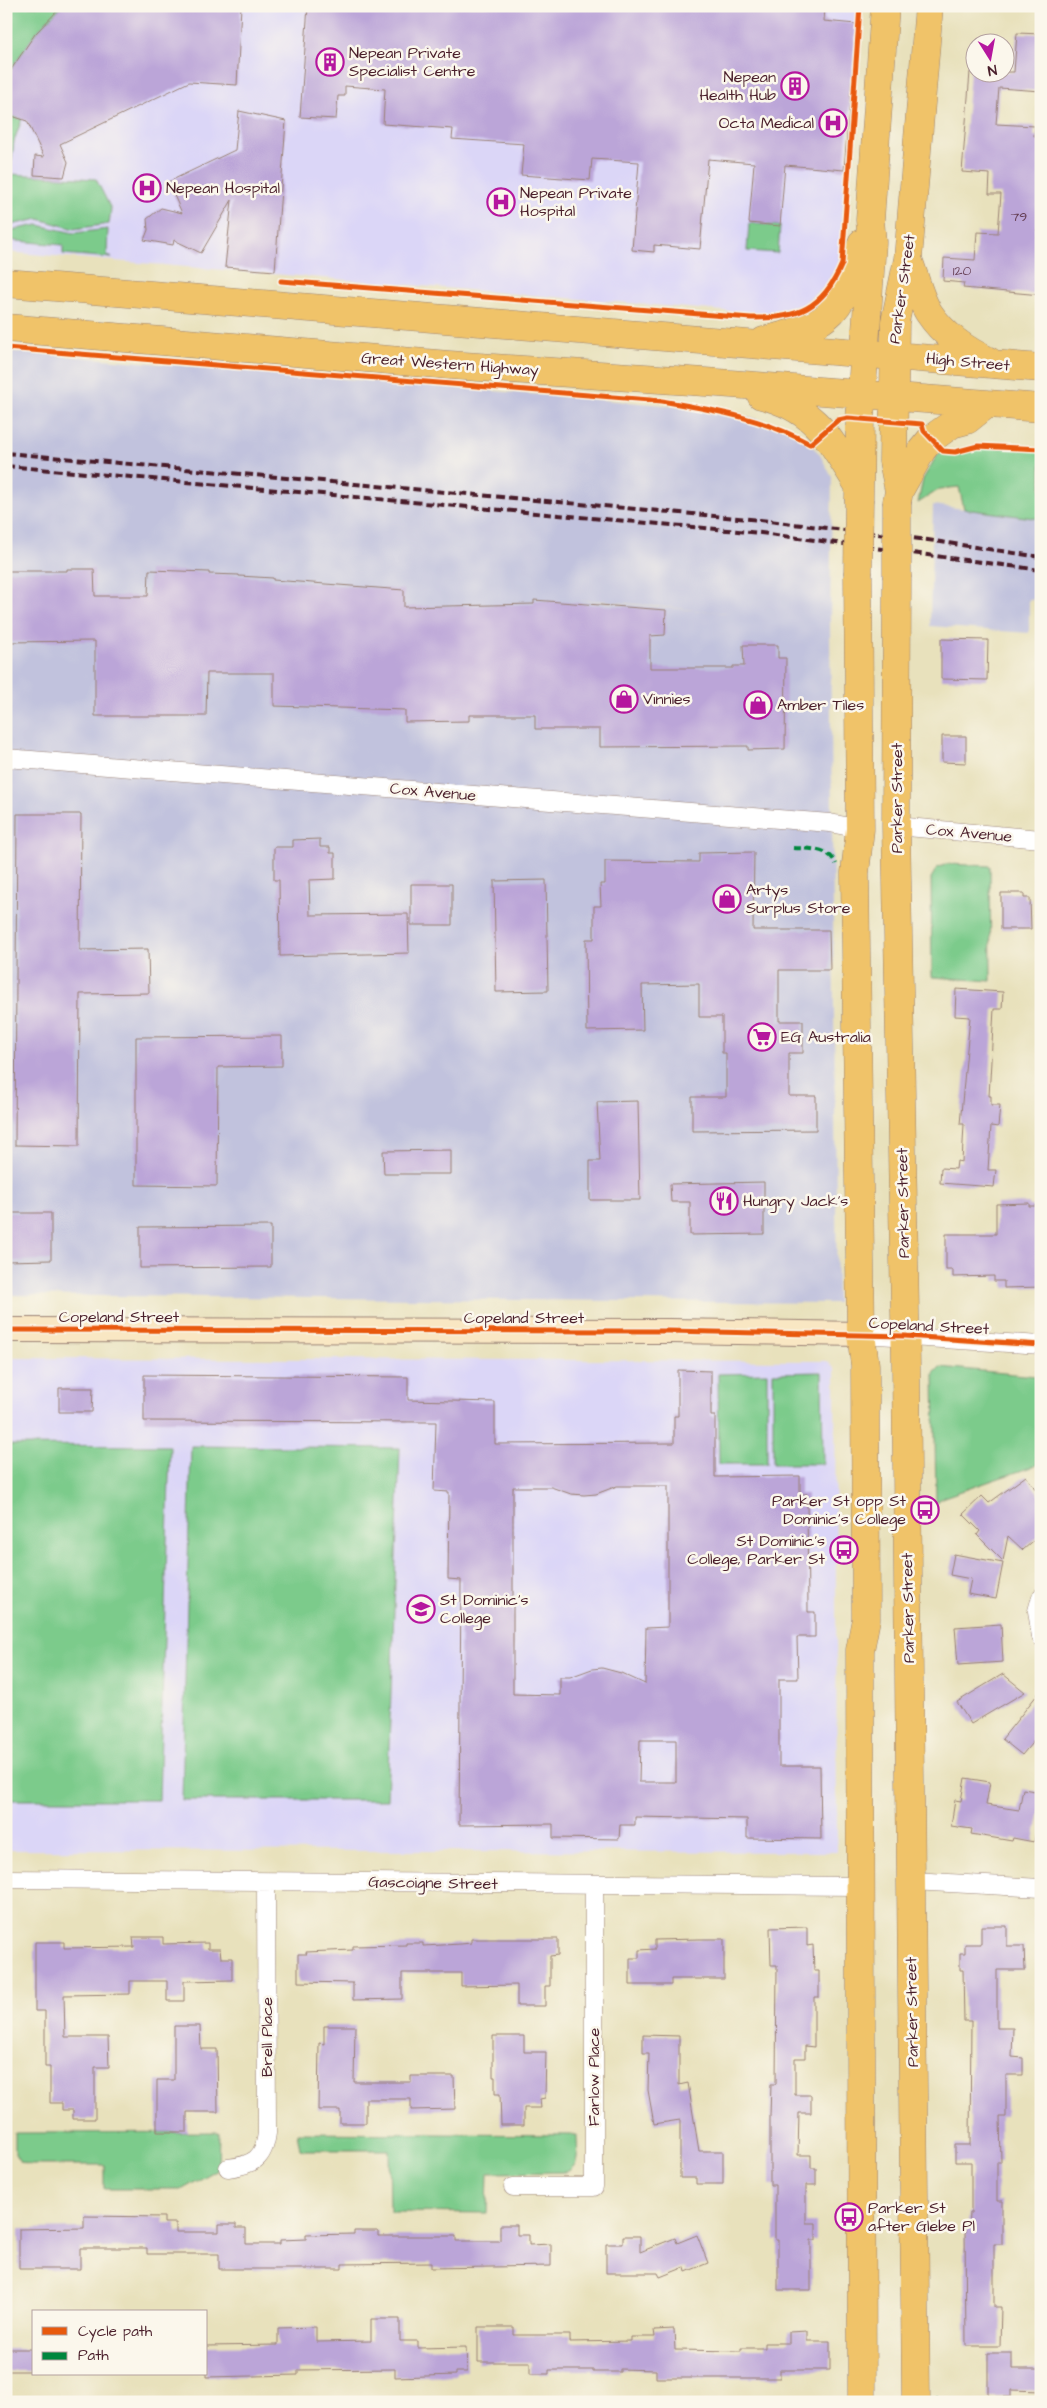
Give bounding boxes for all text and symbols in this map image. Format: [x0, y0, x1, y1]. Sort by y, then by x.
north arrow [964, 32, 1014, 82]
place label: Nepean Private Specialist Centre [349, 42, 476, 82]
building icon: Nepean Private Specialist Centre [315, 47, 345, 77]
text: N [986, 59, 999, 80]
place label: Nepean Health Hub [699, 66, 776, 106]
building icon: Nepean Health Hub [780, 71, 810, 101]
hospital icon: Octa Medical [818, 108, 848, 138]
place label: Octa Medical [719, 112, 814, 134]
hospital icon: Nepean Hospital [132, 173, 162, 203]
place label: Nepean Hospital [166, 177, 280, 199]
place label: Nepean Private Hospital [520, 182, 632, 222]
hospital icon: Nepean Private Hospital [486, 187, 516, 217]
house number: 79 [1011, 207, 1027, 227]
street label: Parker Street [883, 232, 921, 345]
house number: 120 [953, 261, 971, 281]
street label: Great Western Highway [360, 347, 540, 382]
street label: High Street [925, 347, 1011, 378]
shop icon: Vinnies [609, 684, 639, 714]
place label: Vinnies [643, 688, 691, 710]
shop icon: Amber Tiles [743, 690, 773, 720]
place label: Amber Tiles [777, 694, 864, 716]
street label: Parker Street [886, 742, 908, 853]
street label: Cox Avenue [389, 777, 477, 807]
street label: Cox Avenue [925, 818, 1013, 848]
place label: Artys Surplus Store [746, 879, 851, 919]
shop icon: Artys Surplus Store [712, 884, 742, 914]
supermarket icon: EG Australia [747, 1022, 777, 1052]
place label: EG Australia [781, 1026, 871, 1048]
street label: Parker Street [891, 1147, 915, 1258]
restaurant icon: Hungry Jack's [709, 1186, 739, 1216]
place label: Hungry Jack's [743, 1190, 848, 1213]
street label: Copeland Street [59, 1306, 180, 1328]
street label: Copeland Street [464, 1307, 585, 1329]
street label: Copeland Street [868, 1312, 990, 1340]
place label: Parker St opp St Dominic's College [772, 1490, 907, 1531]
bus stop icon: Parker St opp St Dominic's College [910, 1495, 940, 1525]
place label: St Dominic's College, Parker St [687, 1530, 826, 1571]
bus stop icon: St Dominic's College, Parker St [829, 1535, 859, 1565]
street label: Parker Street [896, 1552, 920, 1663]
place label: St Dominic's College [440, 1589, 529, 1630]
school or university icon: St Dominic's College [406, 1594, 436, 1624]
street label: Gascoigne Street [368, 1871, 498, 1896]
street label: Parker Street [900, 1956, 924, 2067]
street label: Brell Place [256, 1997, 278, 2077]
street label: Farlow Place [583, 2027, 605, 2126]
place label: Parker St after Glebe Pl [868, 2197, 975, 2237]
bus stop icon: Parker St after Glebe Pl [834, 2202, 864, 2232]
legend [32, 2310, 208, 2376]
text: Cycle path [78, 2321, 153, 2343]
text: Path [78, 2345, 109, 2366]

